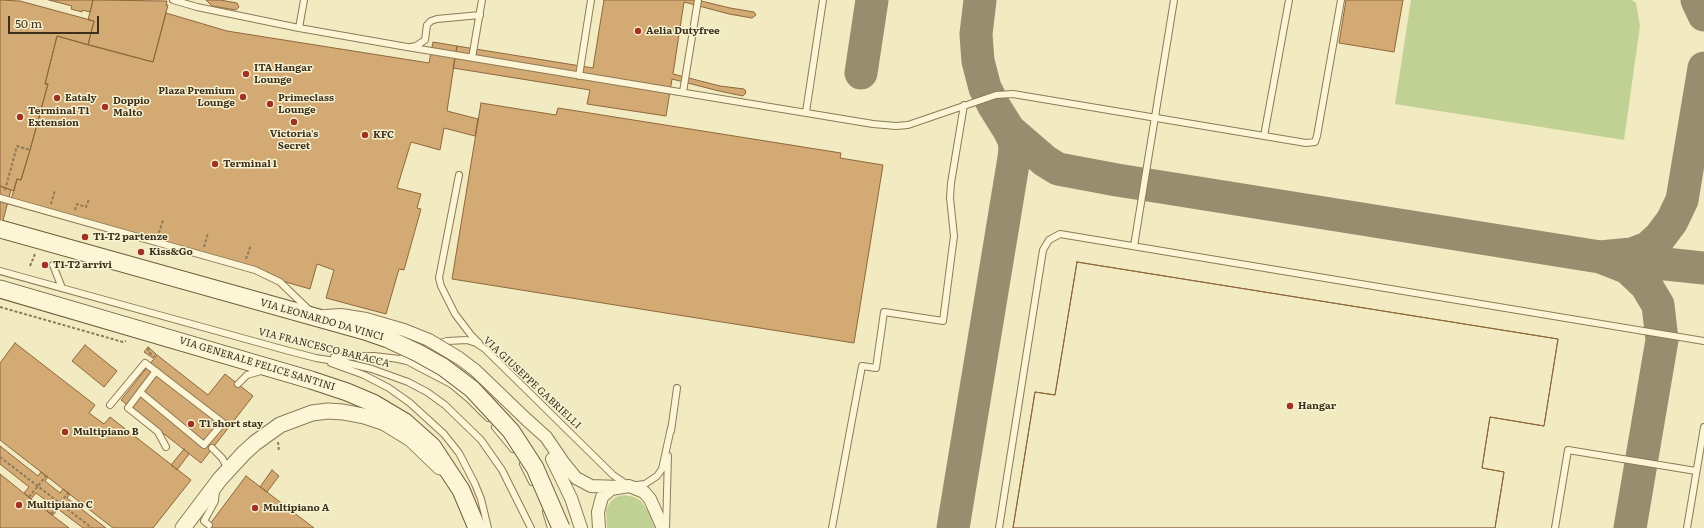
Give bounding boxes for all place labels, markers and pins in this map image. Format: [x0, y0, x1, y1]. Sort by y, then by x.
place label: Aelia Dutyfree [646, 25, 720, 37]
marker: Aelia Dutyfree [633, 26, 643, 36]
place label: ITA Hangar Lounge [254, 62, 312, 86]
marker: ITA Hangar Lounge [241, 69, 251, 79]
place label: Plaza Premium Lounge [158, 85, 235, 108]
place label: Eataly [65, 92, 97, 104]
marker: Plaza Premium Lounge [238, 92, 248, 102]
place label: Primeclass Lounge [278, 92, 334, 116]
marker: Eataly [52, 93, 62, 103]
place label: Doppio Malto [113, 95, 150, 118]
marker: Primeclass Lounge [265, 99, 275, 109]
marker: Doppio Malto [100, 102, 110, 112]
place label: Terminal T1 Extension [28, 105, 89, 128]
marker: Terminal T1 Extension [15, 112, 25, 122]
marker: Victoria's Secret [289, 117, 299, 127]
place label: Victoria's Secret [270, 128, 318, 152]
place label: KFC [373, 129, 394, 141]
marker: KFC [360, 130, 370, 140]
place label: Terminal 1 [223, 158, 277, 170]
marker: Terminal 1 [210, 159, 220, 169]
place label: T1-T2 partenze [93, 231, 168, 243]
marker: T1-T2 partenze [80, 232, 90, 242]
place label: Kiss&Go [149, 246, 193, 258]
marker: Kiss&Go [136, 247, 146, 257]
place label: T1-T2 arrivi [53, 259, 112, 271]
marker: T1-T2 arrivi [40, 260, 50, 270]
place label: Hangar [1298, 400, 1336, 412]
marker: Hangar [1285, 401, 1295, 411]
place label: T1 short stay [199, 418, 263, 430]
marker: T1 short stay [186, 419, 196, 429]
place label: Multipiano B [73, 426, 139, 438]
marker: Multipiano B [60, 427, 70, 437]
place label: Multipiano C [27, 499, 93, 511]
marker: Multipiano C [14, 500, 24, 510]
place label: Multipiano A [263, 502, 329, 514]
marker: Multipiano A [250, 503, 260, 513]

